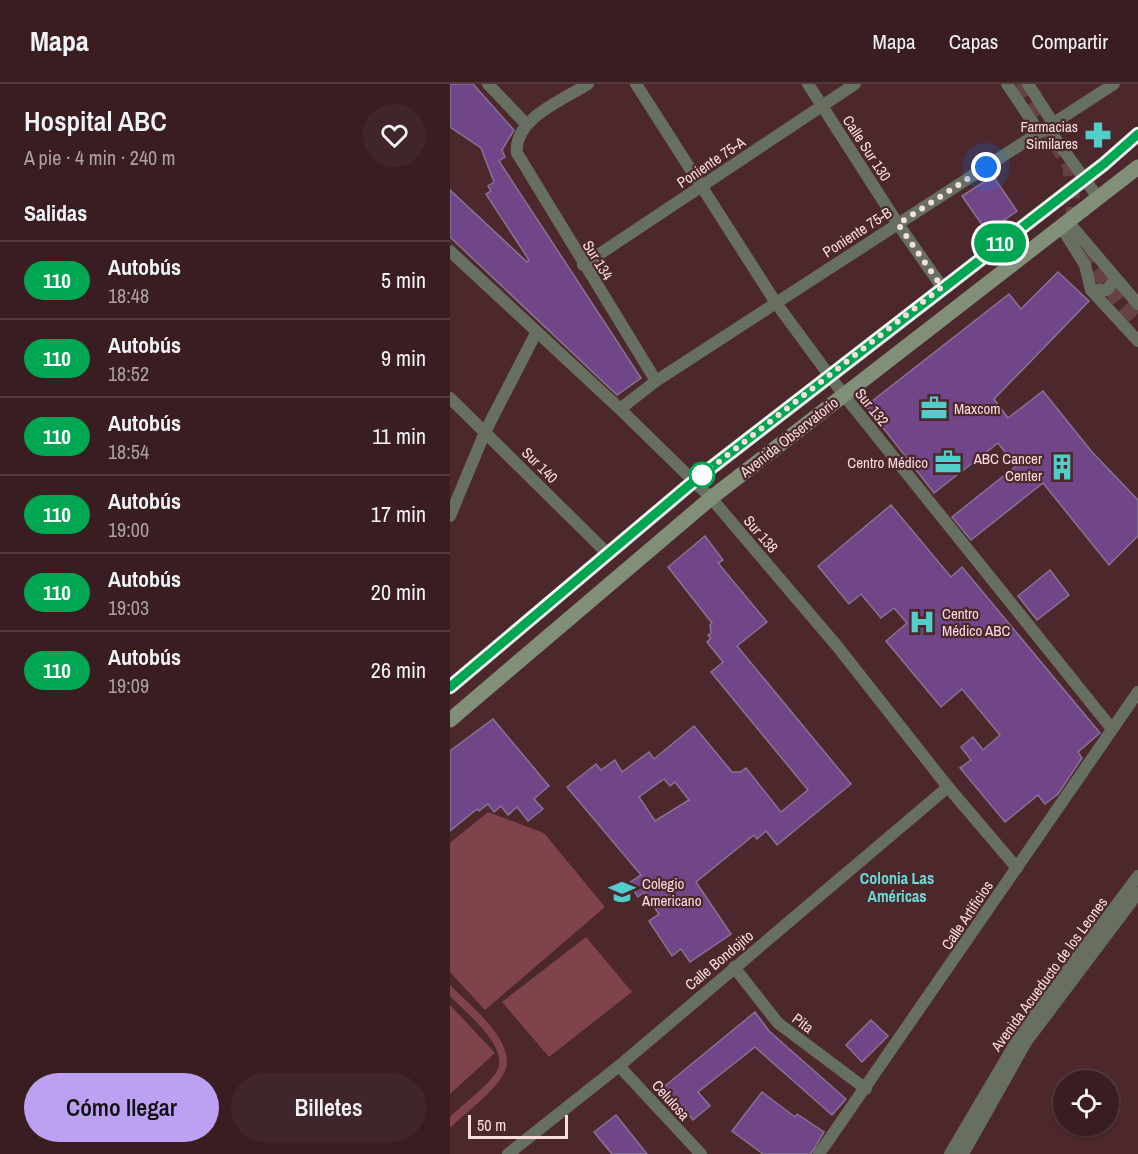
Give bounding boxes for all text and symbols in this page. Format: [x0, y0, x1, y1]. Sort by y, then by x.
text: Mapa [30, 22, 89, 60]
text: Mapa [873, 27, 916, 56]
text: Capas [949, 27, 998, 56]
text: Compartir [1031, 27, 1108, 56]
text: Hospital ABC [24, 102, 167, 140]
button: heart [363, 104, 426, 167]
street label: Calle Sur 130 [838, 111, 896, 185]
place label: Farmacias Similares [1021, 116, 1078, 154]
pharmacy icon: Farmacias Similares [1083, 120, 1113, 150]
street label: Poniente 75-A [673, 131, 750, 193]
text: A pie · 4 min · 240 m [24, 144, 175, 171]
your location [971, 152, 1001, 182]
text: Salidas [24, 198, 87, 228]
street label: Poniente 75-B [818, 202, 896, 262]
line badge: 110 [966, 224, 1034, 262]
text: 110 [986, 229, 1014, 258]
street label: Sur 134 [578, 236, 618, 284]
text: Autobús [108, 252, 181, 282]
text: 5 min [381, 265, 426, 295]
text: 110 [43, 266, 71, 295]
text: 18:48 [108, 282, 149, 309]
text: Autobús [108, 330, 181, 360]
text: 9 min [381, 343, 426, 373]
text: 110 [43, 344, 71, 373]
text: 18:52 [108, 360, 149, 387]
street label: Sur 132 [850, 384, 894, 430]
street label: Avenida Observatorio [735, 392, 843, 483]
office icon: Maxcom [919, 393, 949, 423]
place label: Maxcom [954, 398, 1000, 419]
text: Autobús [108, 408, 181, 438]
text: 11 min [372, 421, 426, 451]
text: 110 [43, 422, 71, 451]
text: 18:54 [108, 438, 149, 465]
street label: Sur 140 [517, 442, 563, 488]
office icon: Centro Médico [933, 447, 963, 477]
place label: ABC Cancer Center [973, 448, 1042, 486]
place label: Centro Médico [847, 452, 928, 473]
building icon: ABC Cancer Center [1047, 452, 1077, 482]
unlabelled marker [689, 462, 715, 488]
text: Autobús [108, 486, 181, 516]
text: 17 min [371, 499, 426, 529]
text: 110 [43, 500, 71, 529]
street label: Sur 138 [739, 511, 783, 557]
text: 19:00 [108, 516, 149, 543]
text: Autobús [108, 564, 181, 594]
text: 20 min [371, 577, 426, 607]
text: 110 [43, 578, 71, 607]
text: 19:03 [108, 594, 149, 621]
place label: Centro Médico ABC [942, 603, 1010, 641]
hospital icon: Centro Médico ABC [907, 607, 937, 637]
text: Autobús [108, 642, 181, 672]
text: 26 min [371, 655, 426, 685]
text: 110 [43, 656, 71, 685]
text: 19:09 [108, 672, 149, 699]
district label: Colonia Las Américas [860, 867, 934, 907]
place label: Colegio Americano [641, 873, 702, 911]
street label: Calle Artificios [936, 876, 998, 954]
school or university icon: Colegio Americano [607, 877, 637, 907]
street label: Avenida Acueducto de los Leones [985, 893, 1112, 1056]
street label: Calle Bondojito [680, 925, 758, 995]
street label: Pita [788, 1008, 818, 1038]
map controls [1053, 1070, 1119, 1136]
button: locate [1053, 1070, 1119, 1136]
button: Cómo llegar [24, 1073, 219, 1142]
button: Billetes [231, 1073, 426, 1142]
street label: Celulosa [647, 1075, 695, 1125]
scale bar [468, 1112, 568, 1140]
text: 50 m [477, 1114, 506, 1136]

